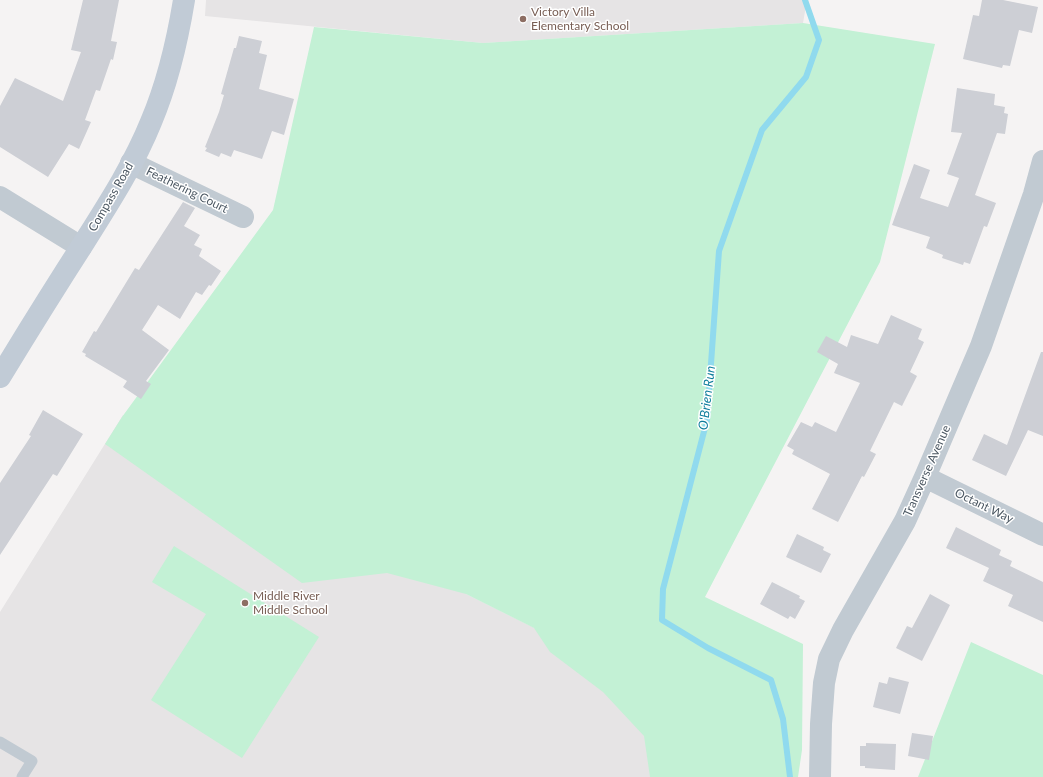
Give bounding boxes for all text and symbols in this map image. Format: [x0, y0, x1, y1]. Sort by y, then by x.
place label: Victory Villa Elementary School [531, 5, 629, 33]
marker: Victory Villa Elementary School [518, 14, 528, 24]
street label: Compass Road [85, 160, 137, 234]
street label: Feathering Court [144, 164, 230, 216]
water label: O'Brien Run [695, 365, 719, 431]
street label: Transverse Avenue [900, 423, 954, 519]
street label: Octant Way [952, 486, 1016, 526]
place label: Middle River Middle School [253, 589, 328, 617]
marker: Middle River Middle School [240, 598, 250, 608]

